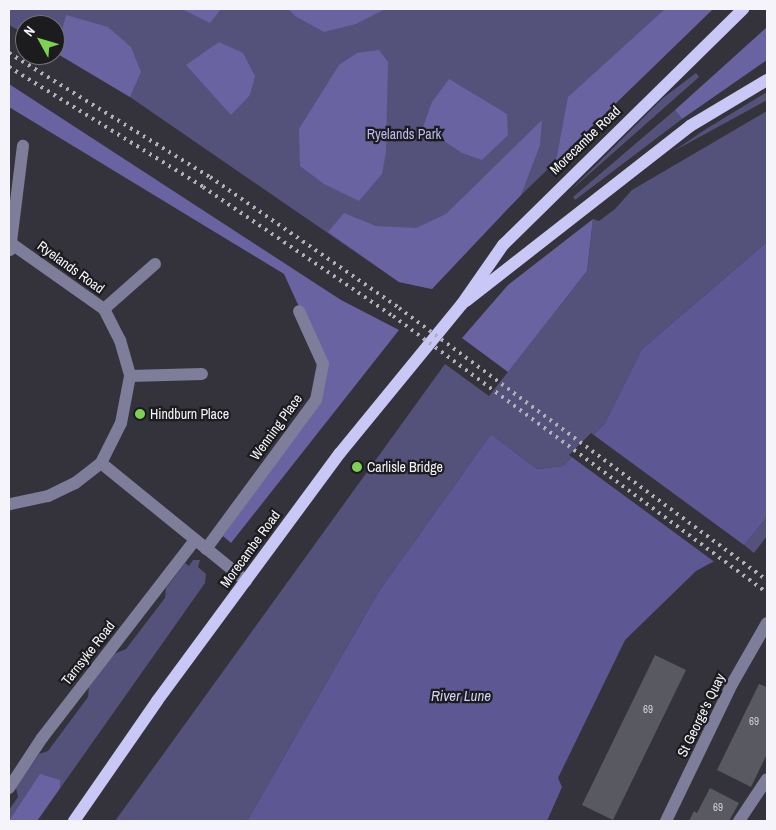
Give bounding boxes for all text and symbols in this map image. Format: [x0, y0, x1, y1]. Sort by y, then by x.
north arrow [15, 15, 65, 65]
text: N [20, 22, 39, 40]
street label: Morecambe Road [546, 102, 624, 178]
park label: Ryelands Park [367, 126, 441, 142]
street label: Ryelands Road [34, 237, 108, 297]
street label: Wenning Place [246, 391, 306, 463]
place label: Hindburn Place [150, 406, 229, 422]
marker: Hindburn Place [134, 408, 146, 420]
place label: Carlisle Bridge [367, 459, 443, 475]
marker: Carlisle Bridge [351, 461, 363, 473]
street label: Morecambe Road [216, 507, 284, 591]
street label: Tarnsyke Road [58, 618, 118, 688]
street label: St George's Quay [674, 670, 728, 760]
water label: River Lune [431, 687, 491, 705]
house number: 69 [643, 702, 653, 716]
house number: 69 [749, 714, 759, 728]
house number: 69 [713, 800, 723, 814]

